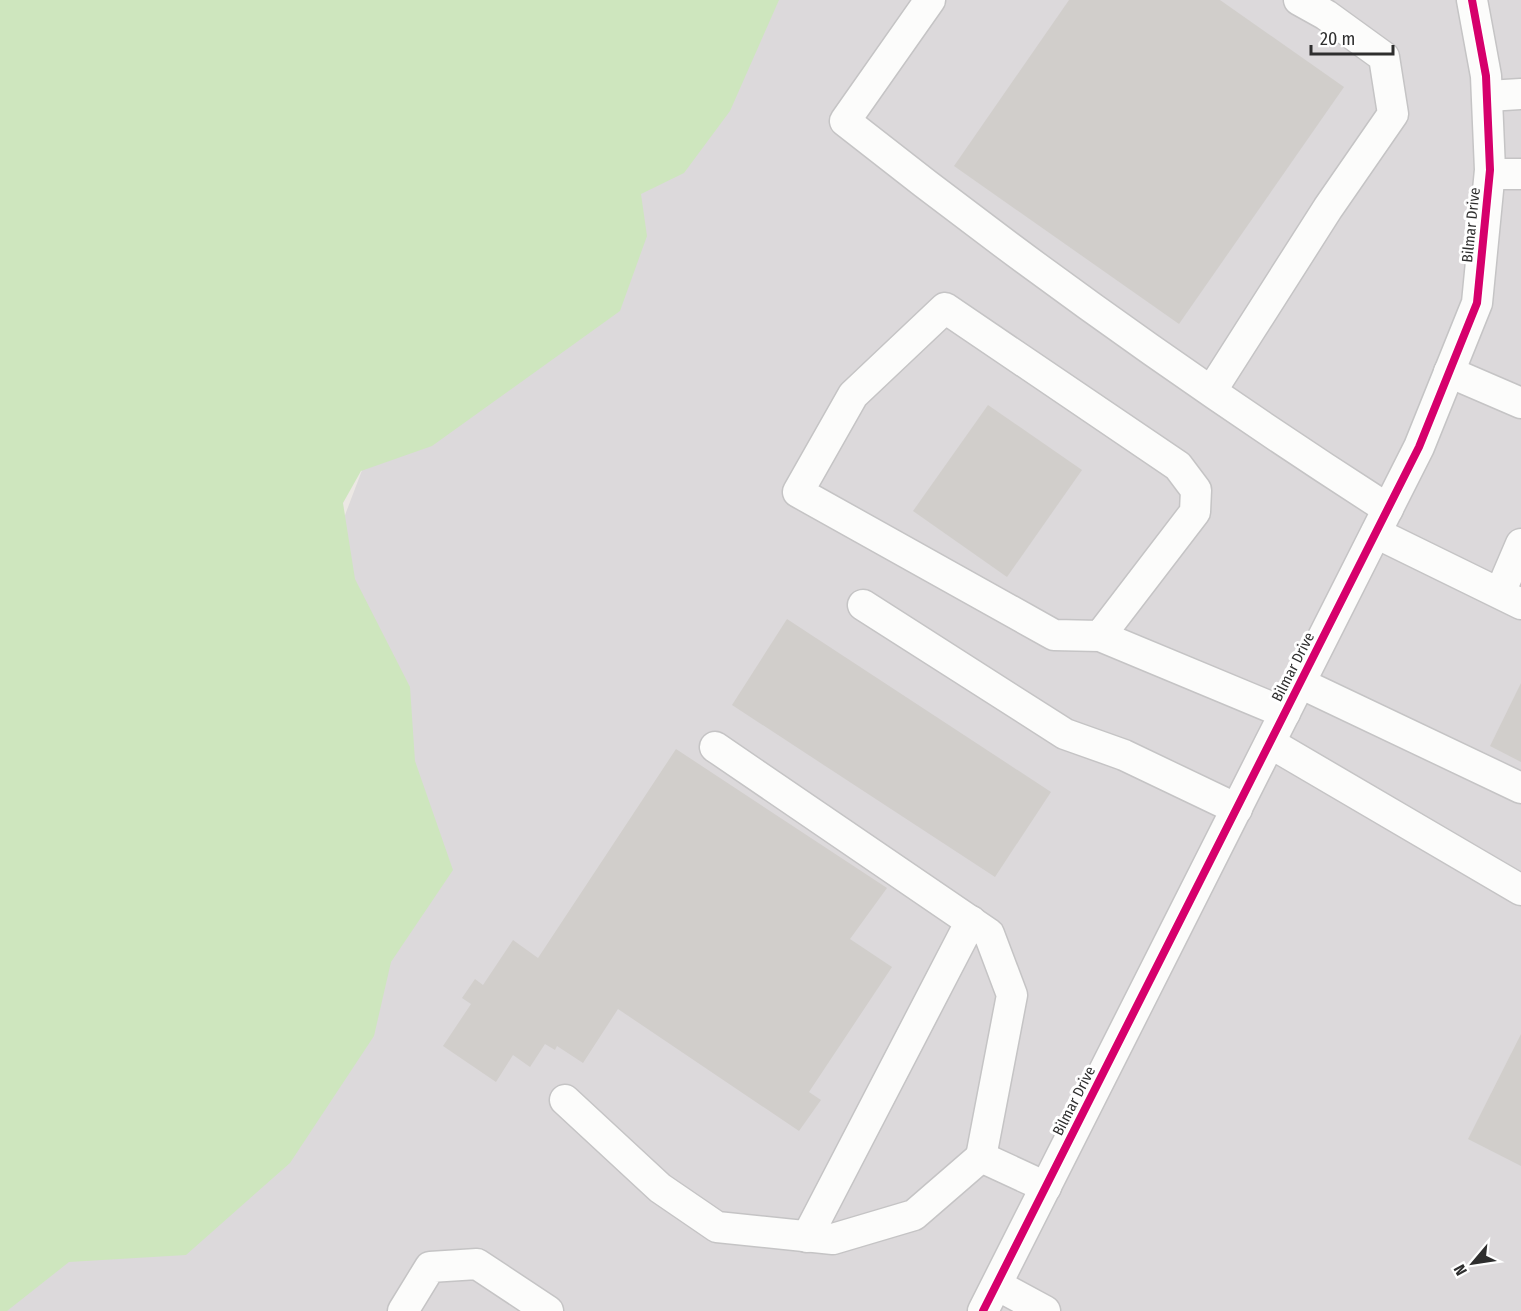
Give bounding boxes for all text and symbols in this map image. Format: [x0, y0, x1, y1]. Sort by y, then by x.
scale bar [1311, 18, 1394, 56]
text: 20 m [1320, 28, 1355, 50]
street label: Bilmar Drive [1458, 187, 1484, 263]
street label: Bilmar Drive [1268, 629, 1318, 705]
street label: Bilmar Drive [1049, 1063, 1099, 1139]
north arrow [1443, 1233, 1503, 1293]
text: N [1450, 1261, 1471, 1279]

